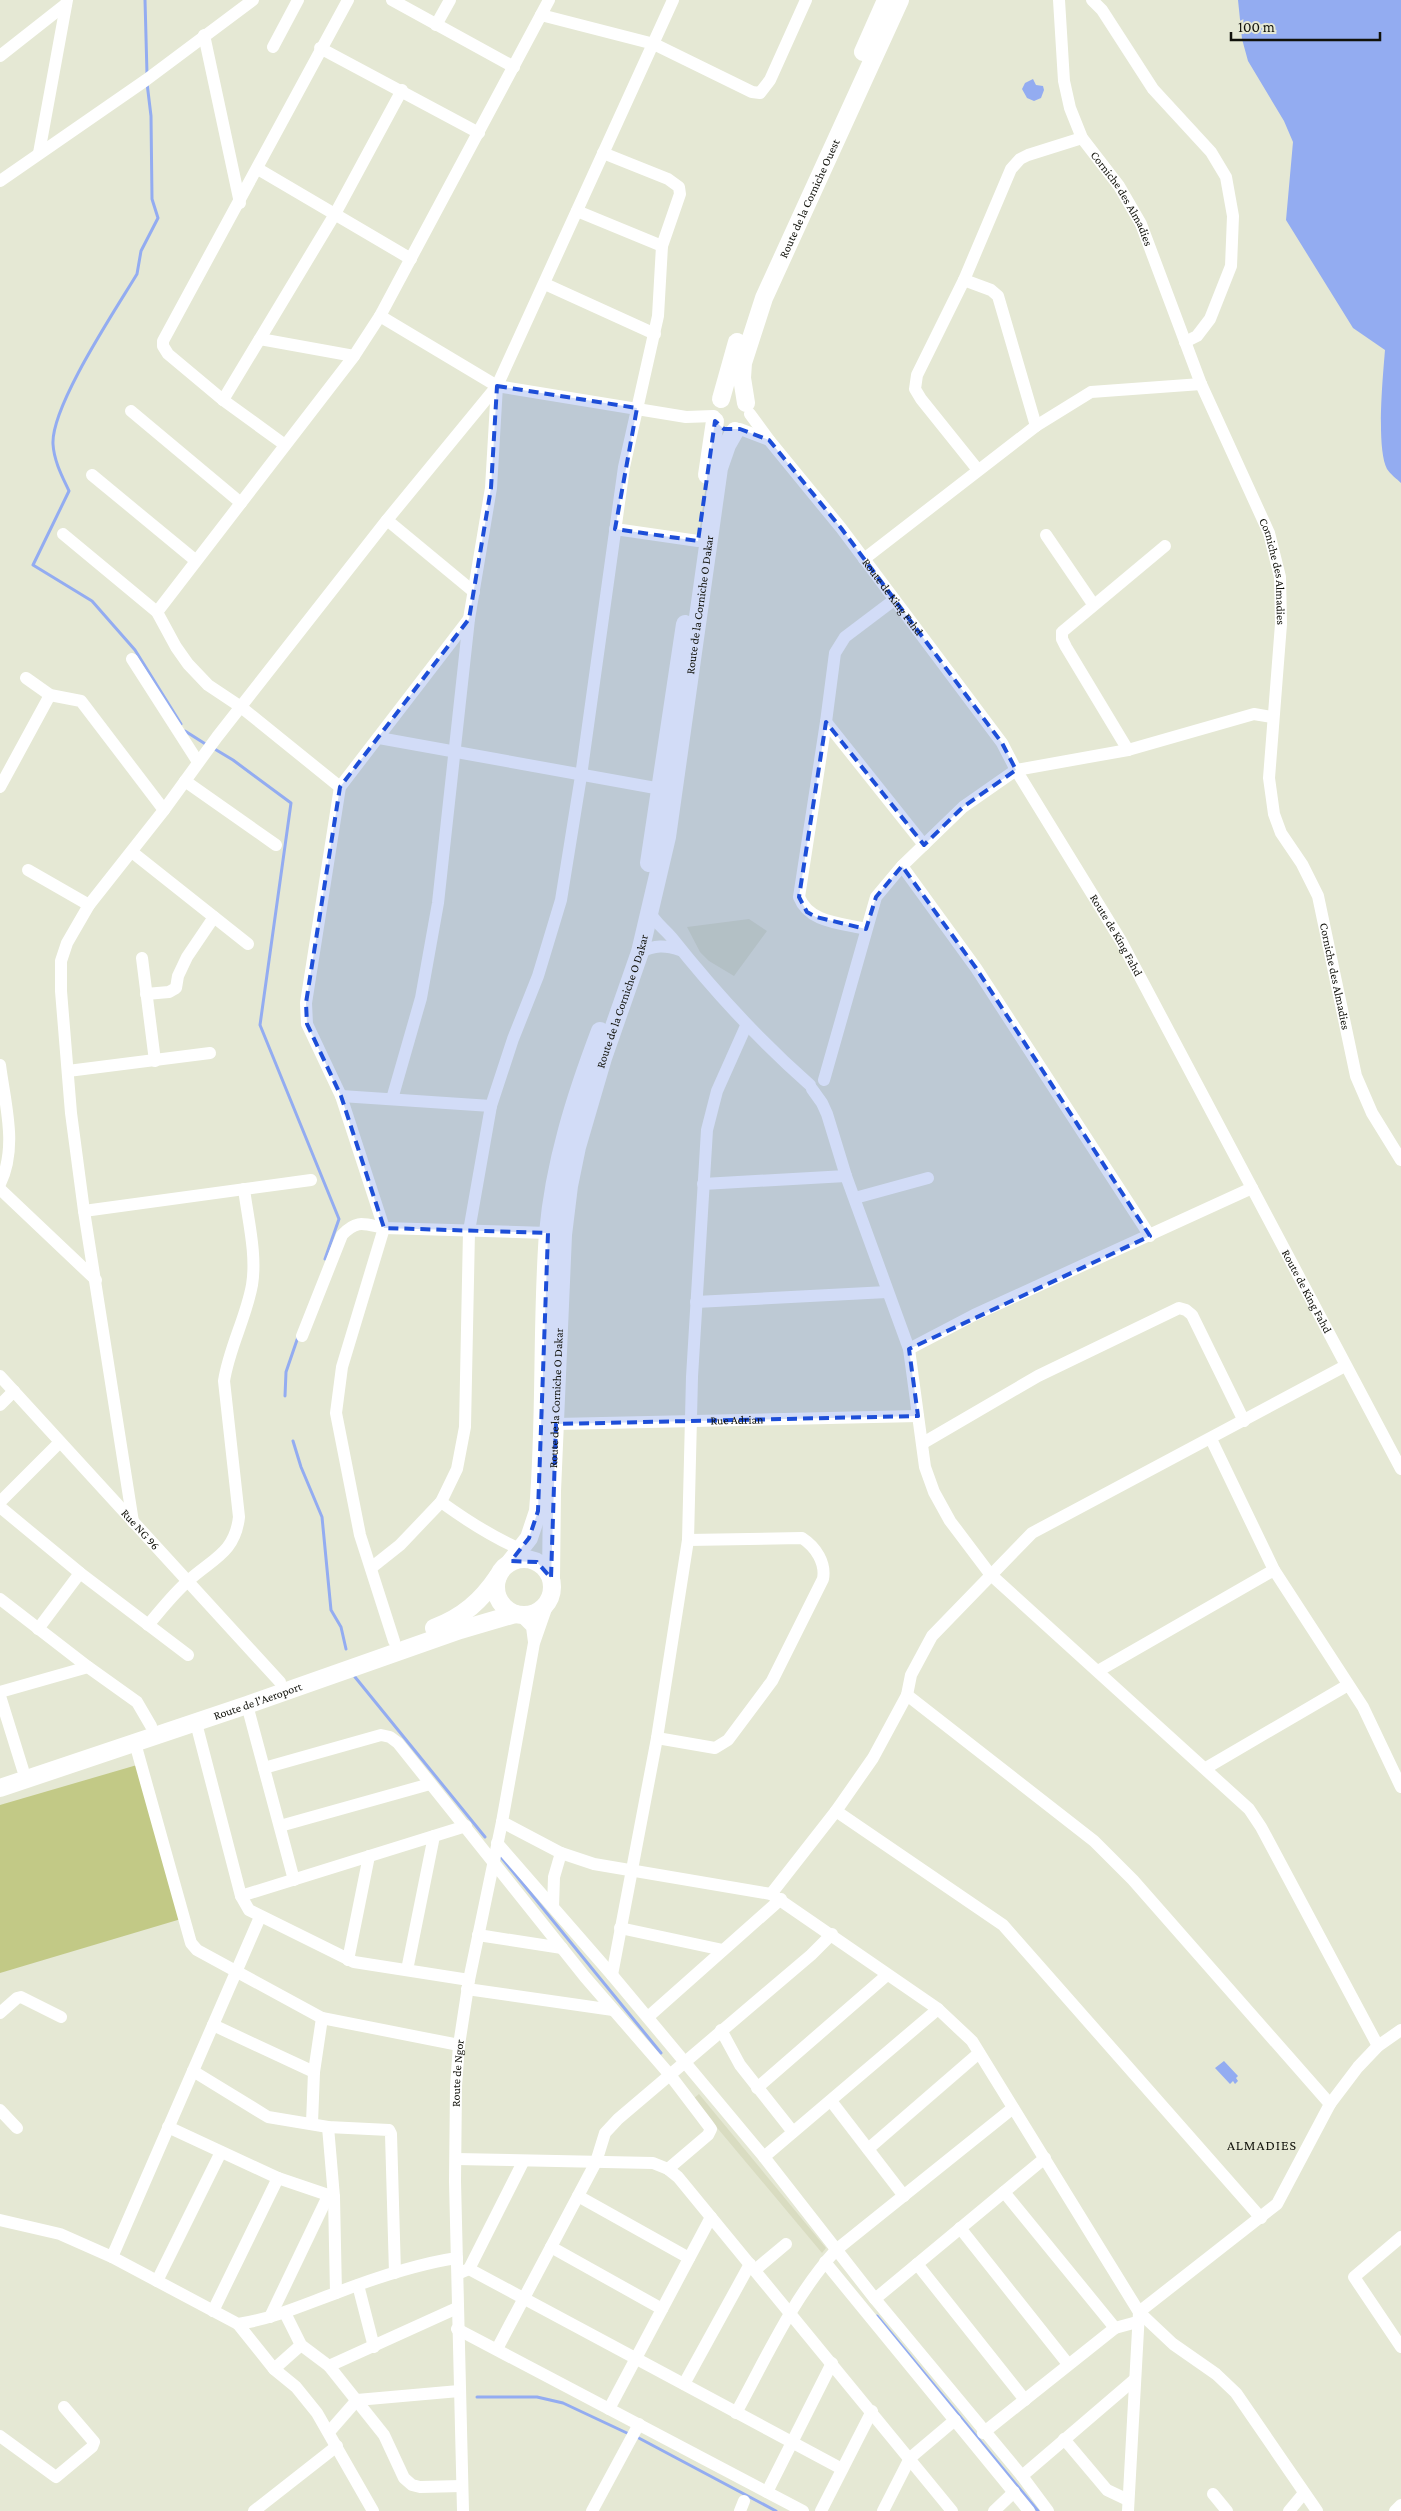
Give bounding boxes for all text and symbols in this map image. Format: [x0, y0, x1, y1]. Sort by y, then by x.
scale bar [1231, 10, 1380, 42]
text: 100 m [1238, 19, 1275, 35]
street label: Route de la Corniche Ouest [776, 136, 843, 260]
street label: Corniche des Almadies [1088, 148, 1156, 248]
street label: Corniche des Almadies [1256, 516, 1288, 625]
street label: Route de la Corniche O Dakar [683, 534, 717, 675]
street label: Route de King Fahd [859, 556, 926, 639]
street label: Route de King Fahd [1087, 891, 1146, 979]
street label: Corniche des Almadies [1317, 922, 1353, 1031]
street label: Route de la Corniche O Dakar [593, 932, 651, 1070]
street label: Route de King Fahd [1279, 1247, 1335, 1336]
street label: Route de la Corniche O Dakar [546, 1327, 566, 1468]
street label: Rue Adrian [710, 1412, 764, 1428]
street label: Rue NG 96 [118, 1506, 163, 1553]
street label: Route de l'Aeroport [212, 1679, 305, 1723]
street label: Route de Ngor [449, 2038, 467, 2107]
district label: ALMADIES [1227, 2137, 1297, 2153]

